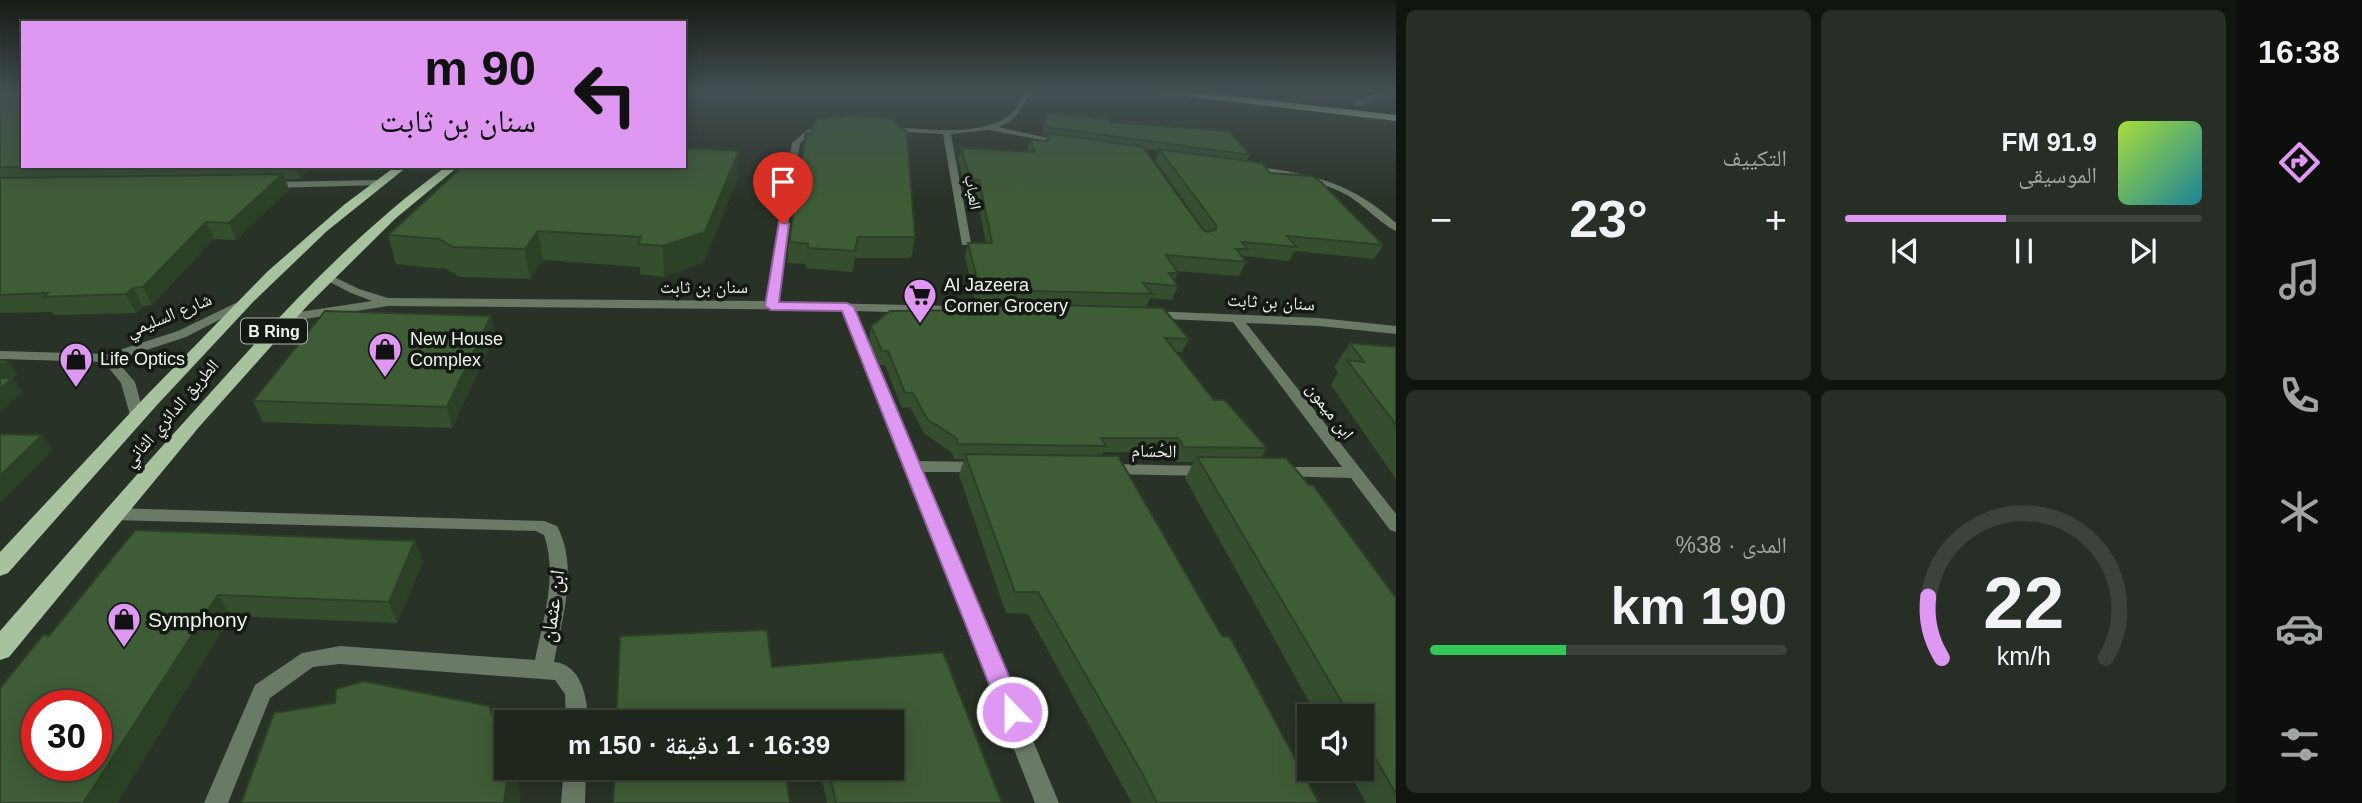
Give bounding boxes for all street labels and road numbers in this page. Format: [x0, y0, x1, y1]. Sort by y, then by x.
street label: العباب [961, 173, 984, 211]
street label: سنان بن ثابت [660, 277, 748, 298]
street label: شارع السليمي [124, 289, 216, 345]
street label: سنان بن ثابت [1226, 290, 1316, 315]
road number: B Ring [241, 318, 307, 344]
street label: الطريق الدائري الثاني [119, 355, 226, 474]
street label: ابن ميمون [1301, 379, 1358, 444]
street label: الحُسَام [1131, 441, 1177, 463]
street label: ابن عثمان [536, 568, 570, 644]

